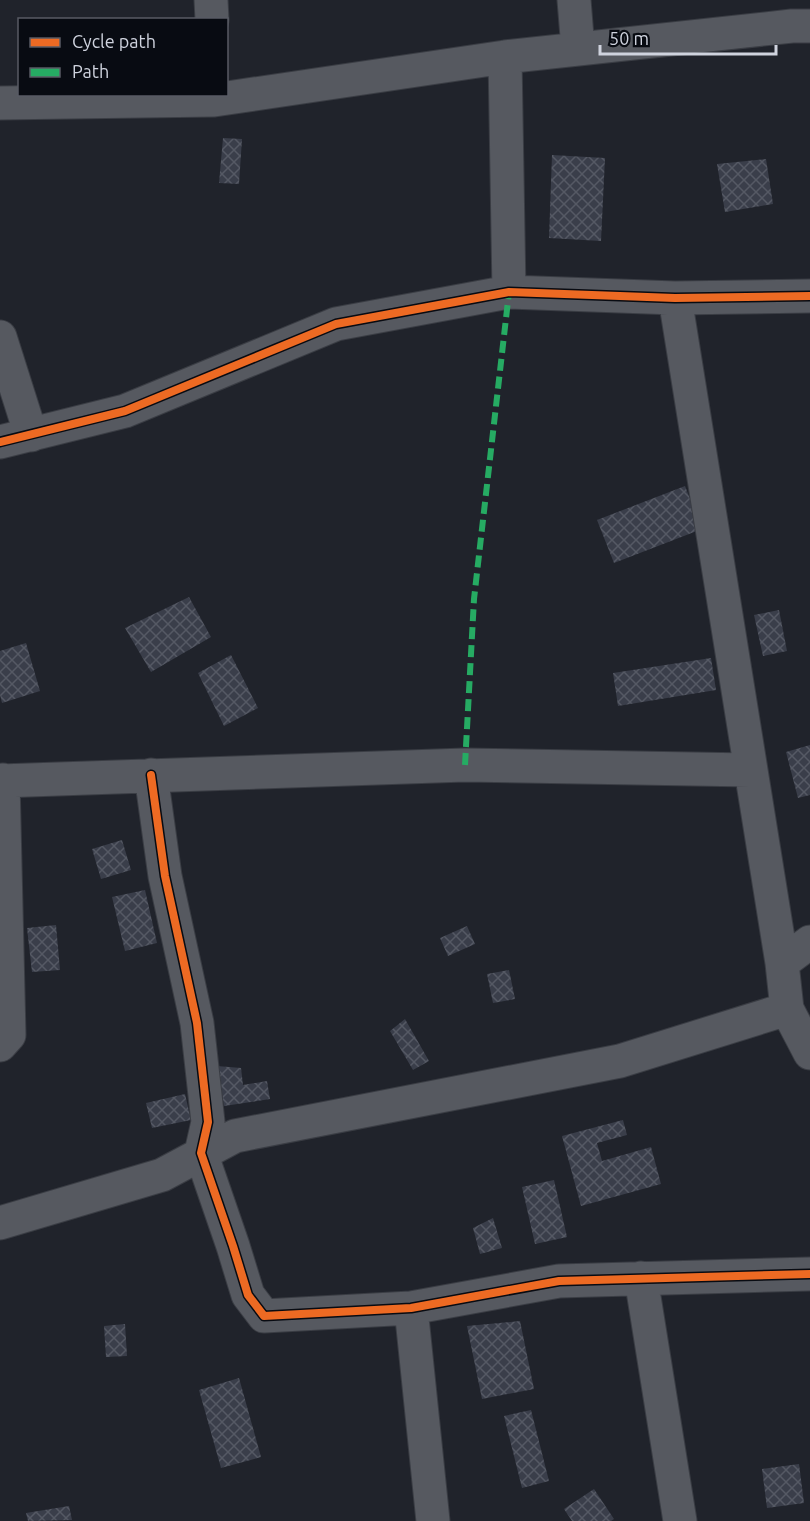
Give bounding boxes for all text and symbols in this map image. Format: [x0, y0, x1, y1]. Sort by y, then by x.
legend [18, 18, 228, 96]
scale bar [600, 18, 776, 56]
text: 50 m [609, 28, 649, 48]
text: Cycle path [72, 31, 156, 51]
text: Path [72, 61, 109, 81]

